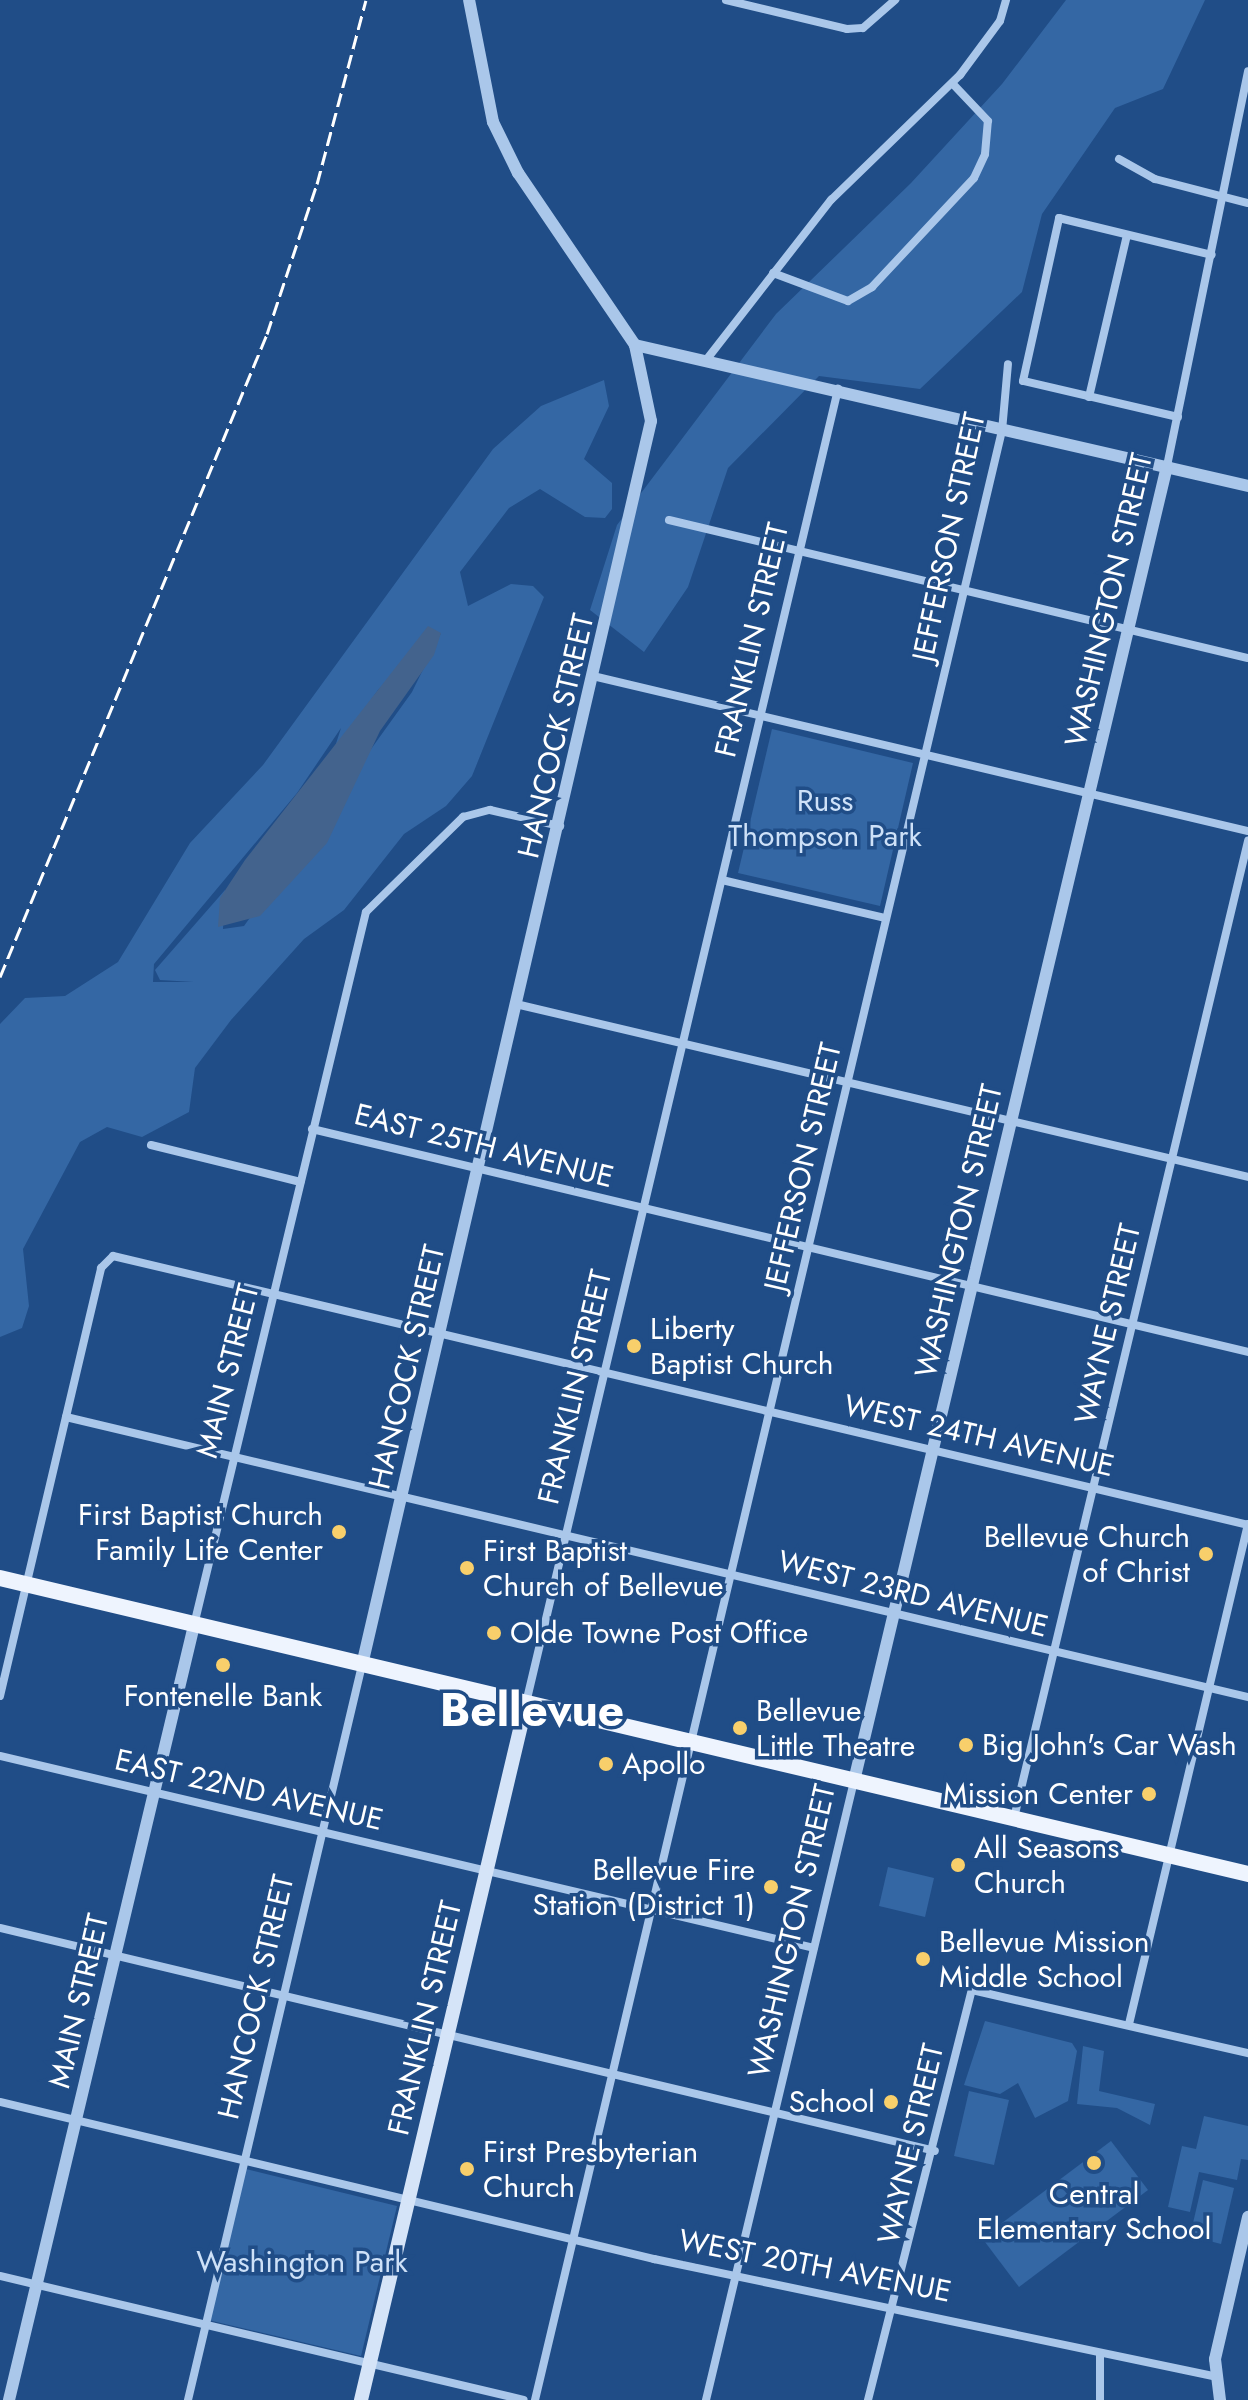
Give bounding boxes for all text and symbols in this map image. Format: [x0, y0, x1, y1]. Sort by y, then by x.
street label: JEFFERSON STREET [905, 409, 993, 665]
street label: WASHINGTON STREET [1058, 450, 1160, 750]
street label: FRANKLIN STREET [708, 519, 796, 761]
street label: HANCOCK STREET [510, 610, 602, 862]
park label: Russ Thompson Park [728, 783, 922, 854]
street label: JEFFERSON STREET [757, 1039, 849, 1295]
street label: WASHINGTON STREET [908, 1081, 1010, 1381]
street label: EAST 25TH AVENUE [351, 1096, 617, 1196]
street label: WAYNE STREET [1068, 1221, 1148, 1427]
street label: HANCOCK STREET [361, 1241, 453, 1493]
street label: FRANKLIN STREET [531, 1266, 619, 1508]
street label: MAIN STREET [189, 1280, 267, 1462]
place label: Liberty Baptist Church [650, 1311, 834, 1382]
marker: Liberty Baptist Church [625, 1337, 643, 1355]
street label: WEST 24TH AVENUE [840, 1387, 1118, 1485]
place label: First Baptist Church Family Life Center [78, 1497, 323, 1568]
place label: Bellevue Church of Christ [984, 1519, 1190, 1590]
marker: First Baptist Church Family Life Center [330, 1523, 348, 1541]
place label: First Baptist Church of Bellevue [483, 1533, 723, 1604]
street label: WEST 23RD AVENUE [774, 1543, 1052, 1645]
marker: Bellevue Church of Christ [1197, 1545, 1215, 1563]
marker: First Baptist Church of Bellevue [458, 1559, 476, 1577]
place label: Olde Towne Post Office [510, 1615, 808, 1651]
marker: Olde Towne Post Office [485, 1624, 503, 1642]
marker: Fontenelle Bank [214, 1656, 232, 1674]
place label: Fontenelle Bank [124, 1678, 322, 1714]
district label: Bellevue [440, 1682, 624, 1738]
place label: Bellevue Little Theatre [756, 1693, 915, 1764]
marker: Bellevue Little Theatre [731, 1719, 749, 1737]
place label: Big John's Car Wash [982, 1727, 1237, 1763]
marker: Big John's Car Wash [957, 1736, 975, 1754]
street label: EAST 22ND AVENUE [111, 1742, 387, 1838]
place label: Apollo [622, 1746, 705, 1782]
marker: Apollo [597, 1755, 615, 1773]
place label: Mission Center [943, 1776, 1133, 1812]
street label: WASHINGTON STREET [741, 1781, 843, 2081]
marker: Mission Center [1140, 1785, 1158, 1803]
place label: All Seasons Church [974, 1830, 1119, 1900]
place label: Bellevue Fire Station (District 1) [533, 1852, 755, 1922]
marker: All Seasons Church [949, 1856, 967, 1874]
street label: HANCOCK STREET [210, 1871, 302, 2123]
marker: Bellevue Fire Station (District 1) [762, 1878, 780, 1896]
street label: FRANKLIN STREET [381, 1897, 469, 2139]
street label: MAIN STREET [41, 1910, 117, 2092]
place label: Bellevue Mission Middle School [939, 1924, 1150, 1994]
marker: Bellevue Mission Middle School [914, 1950, 932, 1968]
street label: WAYNE STREET [871, 2041, 951, 2247]
place label: School [789, 2084, 875, 2120]
marker: School [882, 2093, 900, 2111]
place label: First Presbyterian Church [483, 2134, 698, 2204]
marker: Central Elementary School [1085, 2154, 1103, 2172]
marker: First Presbyterian Church [458, 2160, 476, 2178]
place label: Central Elementary School [977, 2176, 1211, 2246]
street label: WEST 20TH AVENUE [676, 2222, 954, 2310]
park label: Washington Park [196, 2244, 408, 2280]

